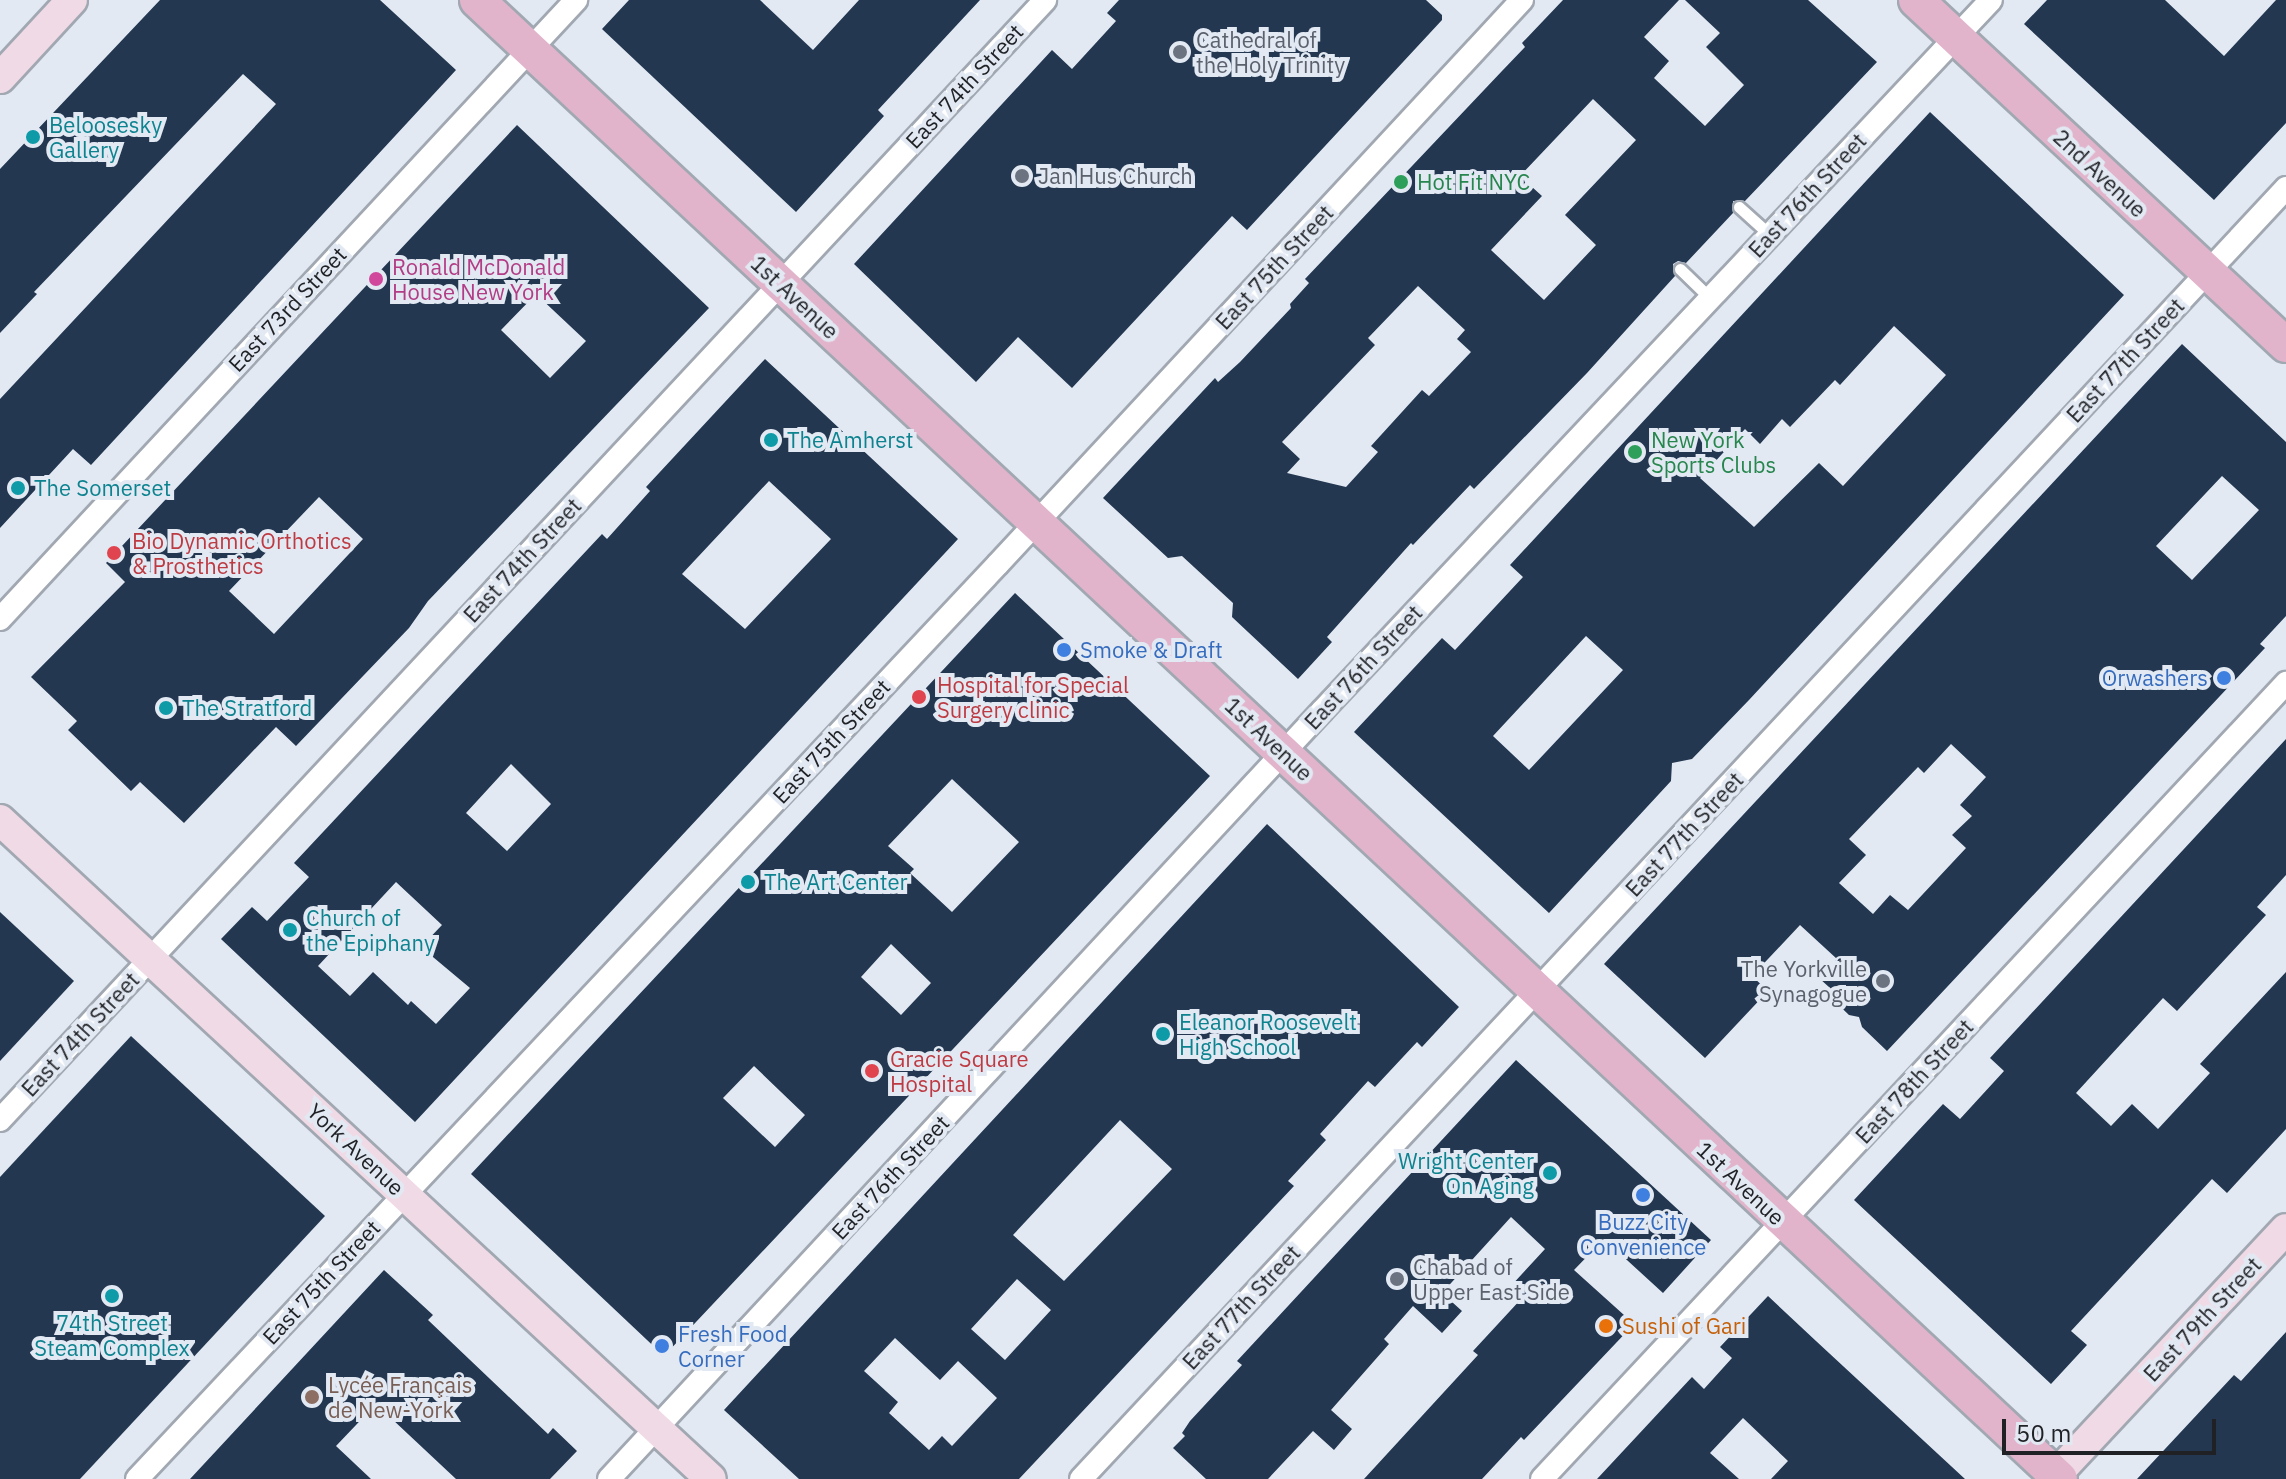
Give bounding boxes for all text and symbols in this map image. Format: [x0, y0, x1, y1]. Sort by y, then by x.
street label: East 74th Street [900, 18, 1028, 154]
place label: Cathedral of the Holy Trinity [1196, 26, 1345, 78]
marker: Cathedral of the Holy Trinity [1171, 43, 1189, 61]
place label: Beloosesky Gallery [49, 111, 162, 162]
street label: 2nd Avenue [2048, 123, 2152, 223]
street label: East 76th Street [1743, 127, 1871, 263]
marker: Beloosesky Gallery [24, 128, 42, 146]
place label: Jan Hus Church [1038, 163, 1193, 189]
marker: Jan Hus Church [1013, 167, 1031, 185]
place label: Hot Fit NYC [1417, 169, 1530, 195]
marker: Hot Fit NYC [1392, 173, 1410, 191]
street label: East 75th Street [1210, 199, 1338, 335]
street label: East 73rd Street [223, 241, 351, 377]
street label: 1st Avenue [746, 250, 844, 344]
place label: Ronald McDonald House New York [392, 253, 565, 304]
marker: Ronald McDonald House New York [367, 270, 385, 288]
street label: East 77th Street [2061, 292, 2189, 428]
place label: New York Sports Clubs [1651, 426, 1776, 478]
place label: The Amherst [787, 427, 914, 453]
marker: The Amherst [762, 431, 780, 449]
marker: New York Sports Clubs [1626, 443, 1644, 461]
place label: The Somerset [34, 475, 171, 501]
marker: The Somerset [9, 479, 27, 497]
street label: East 74th Street [458, 492, 586, 628]
place label: Bio Dynamic Orthotics & Prosthetics [132, 527, 352, 578]
marker: Bio Dynamic Orthotics & Prosthetics [103, 542, 125, 564]
street label: East 76th Street [1299, 599, 1427, 735]
place label: Smoke & Draft [1080, 637, 1223, 663]
marker: Smoke & Draft [1055, 641, 1073, 659]
place label: Orwashers [2102, 665, 2208, 691]
marker: Orwashers [2215, 669, 2233, 687]
place label: Hospital for Special Surgery clinic [937, 671, 1129, 722]
street label: East 75th Street [767, 673, 895, 809]
marker: Hospital for Special Surgery clinic [908, 686, 930, 708]
street label: 1st Avenue [1220, 692, 1318, 786]
place label: The Stratford [182, 695, 312, 721]
marker: The Stratford [157, 699, 175, 717]
street label: East 77th Street [1620, 766, 1748, 902]
place label: The Art Center [764, 869, 908, 895]
marker: The Art Center [739, 873, 757, 891]
place label: Church of the Epiphany [306, 904, 435, 956]
marker: Church of the Epiphany [281, 921, 299, 939]
place label: The Yorkville Synagogue [1741, 955, 1867, 1006]
street label: East 74th Street [16, 966, 144, 1102]
marker: The Yorkville Synagogue [1874, 972, 1892, 990]
place label: Eleanor Roosevelt High School [1179, 1008, 1357, 1060]
street label: East 78th Street [1850, 1013, 1978, 1149]
marker: Eleanor Roosevelt High School [1154, 1025, 1172, 1043]
place label: Gracie Square Hospital [890, 1045, 1029, 1096]
marker: Gracie Square Hospital [861, 1060, 883, 1082]
street label: York Avenue [302, 1098, 410, 1200]
street label: East 76th Street [826, 1109, 954, 1245]
street label: 1st Avenue [1692, 1136, 1790, 1230]
place label: Wright Center On Aging [1398, 1147, 1534, 1198]
marker: Wright Center On Aging [1541, 1164, 1559, 1182]
marker: Buzz City Convenience [1634, 1186, 1652, 1204]
place label: Buzz City Convenience [1580, 1208, 1706, 1260]
street label: East 75th Street [257, 1214, 385, 1350]
street label: East 77th Street [1177, 1239, 1305, 1375]
street label: East 79th Street [2138, 1251, 2266, 1387]
place label: Chabad of Upper East Side [1413, 1253, 1570, 1304]
marker: Chabad of Upper East Side [1388, 1270, 1406, 1288]
marker: 74th Street Steam Complex [103, 1287, 121, 1305]
place label: 74th Street Steam Complex [34, 1309, 190, 1360]
place label: Sushi of Gari [1622, 1313, 1746, 1339]
marker: Sushi of Gari [1597, 1317, 1615, 1335]
place label: Fresh Food Corner [678, 1320, 787, 1372]
marker: Fresh Food Corner [653, 1337, 671, 1355]
place label: Lycée Français de New-York [328, 1371, 472, 1422]
marker: Lycée Français de New-York [303, 1388, 321, 1406]
scale bar [2006, 1403, 2220, 1453]
text: 50 m [2016, 1417, 2071, 1449]

